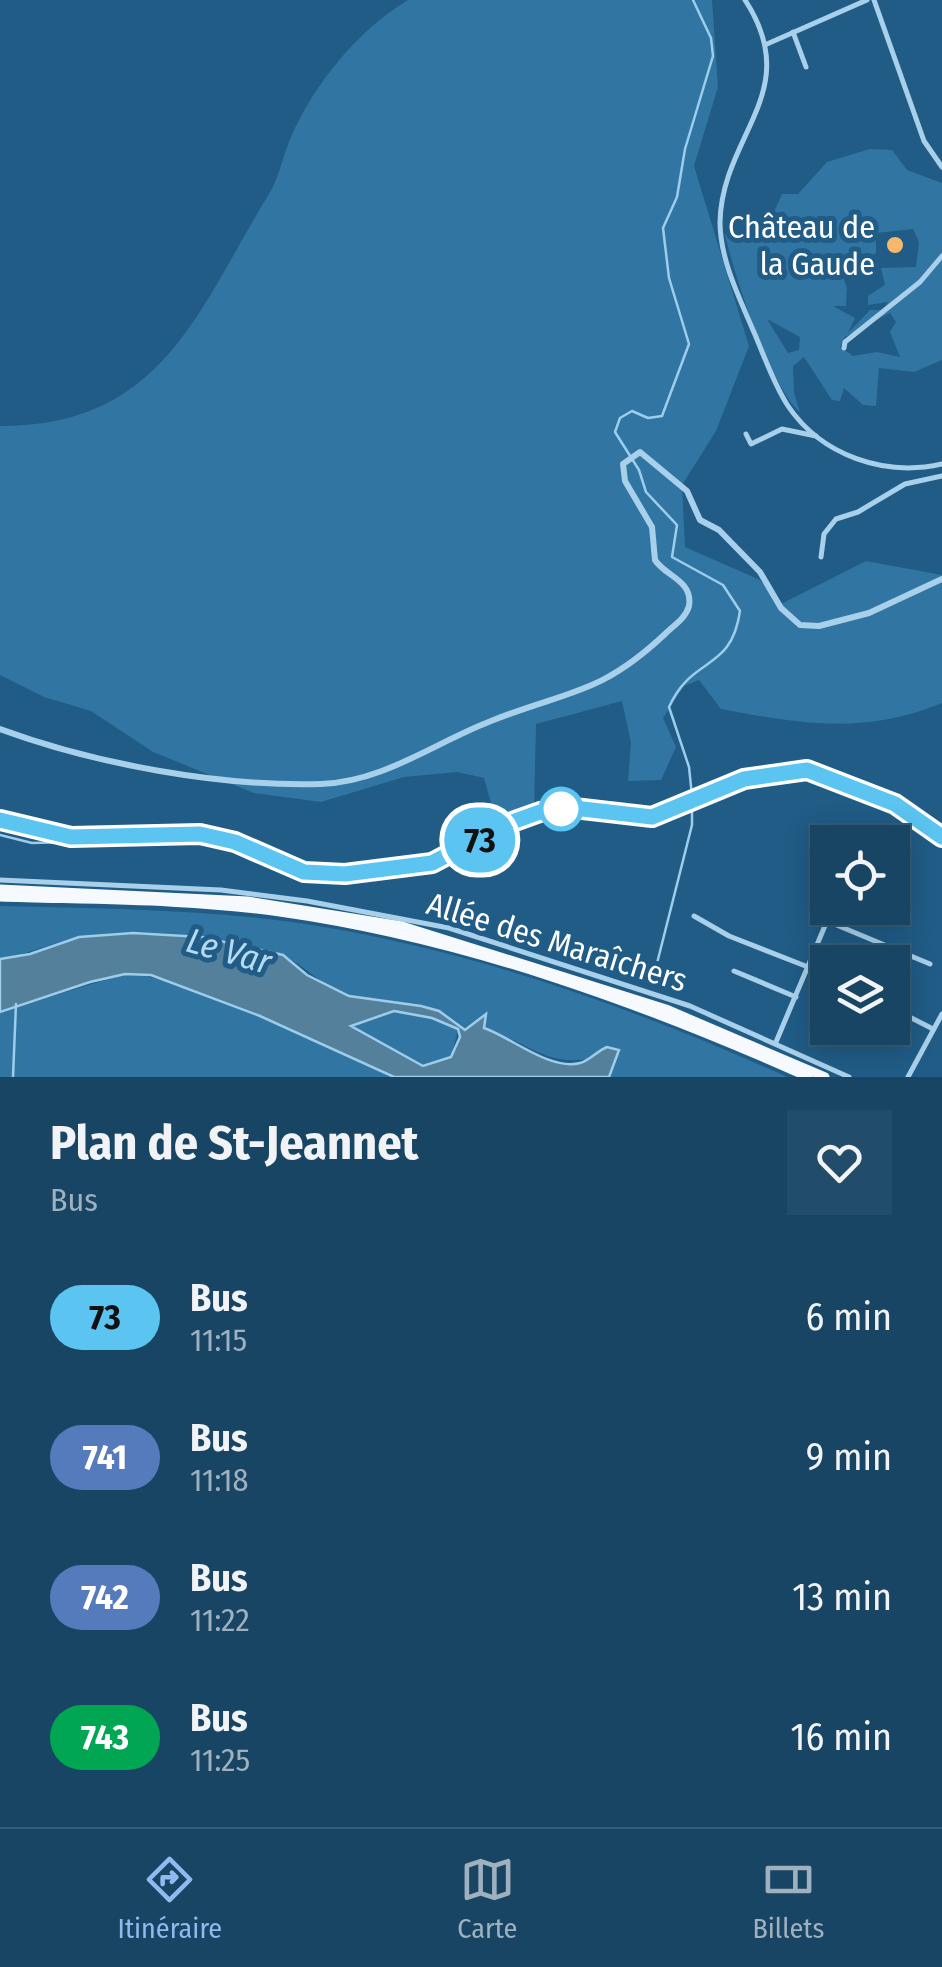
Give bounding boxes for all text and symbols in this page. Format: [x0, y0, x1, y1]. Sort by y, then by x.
place label: Château de la Gaude [728, 208, 875, 283]
marker: Château de la Gaude [884, 234, 906, 256]
unlabelled marker [540, 788, 582, 830]
line badge: 73 [435, 808, 525, 872]
text: 73 [464, 819, 496, 861]
map controls [810, 825, 910, 1045]
button: locate [810, 825, 910, 925]
street label: Allée des Maraîchers [422, 884, 692, 1000]
water label: Le Var [182, 919, 278, 984]
button: layers [810, 945, 910, 1045]
button: heart [787, 1110, 892, 1215]
text: Plan de St-Jeannet [50, 1114, 419, 1172]
text: Bus [50, 1181, 98, 1219]
text: Bus [190, 1275, 248, 1321]
text: 6 min [805, 1294, 892, 1340]
text: 73 [89, 1296, 121, 1338]
text: 11:15 [190, 1321, 247, 1359]
text: Bus [190, 1415, 248, 1461]
text: 9 min [806, 1434, 892, 1480]
text: 741 [83, 1436, 127, 1478]
text: 11:18 [190, 1461, 248, 1499]
text: Bus [190, 1555, 248, 1601]
text: 13 min [792, 1574, 892, 1620]
text: 742 [81, 1576, 129, 1618]
text: 11:22 [190, 1601, 250, 1639]
text: Bus [190, 1695, 248, 1741]
text: 16 min [791, 1714, 892, 1760]
text: 743 [81, 1716, 129, 1758]
text: 11:25 [190, 1741, 250, 1779]
tab: Itinéraire [118, 1852, 222, 1945]
tab: Carte [457, 1852, 517, 1945]
tab: Billets [752, 1852, 824, 1945]

